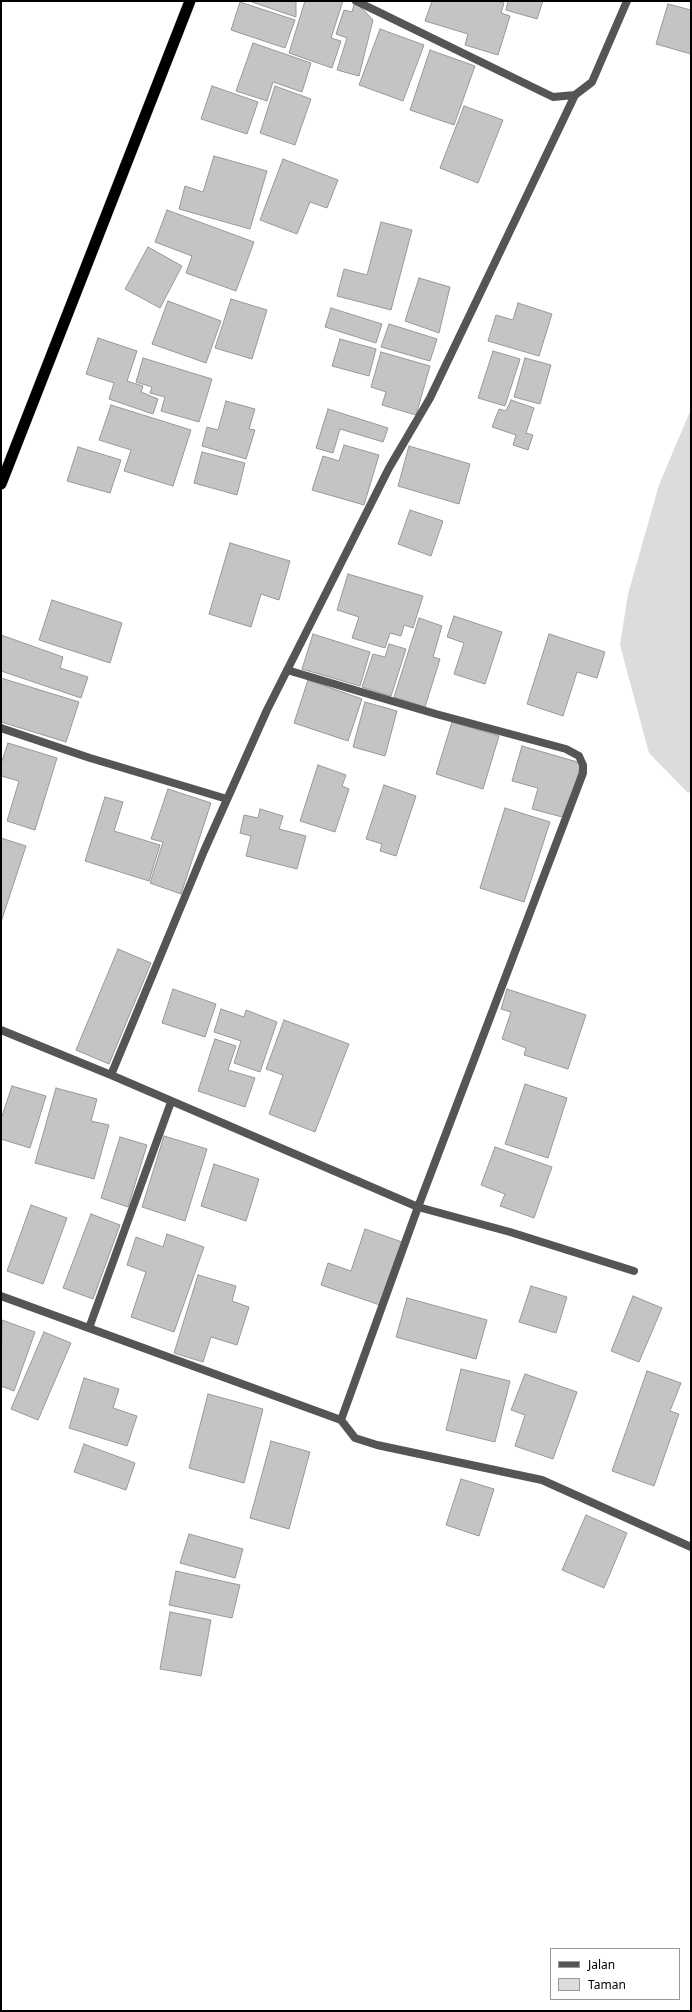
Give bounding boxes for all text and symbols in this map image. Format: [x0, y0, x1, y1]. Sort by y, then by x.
legend [550, 1948, 680, 2000]
text: Jalan [588, 1956, 615, 1973]
text: Taman [588, 1976, 626, 1993]

